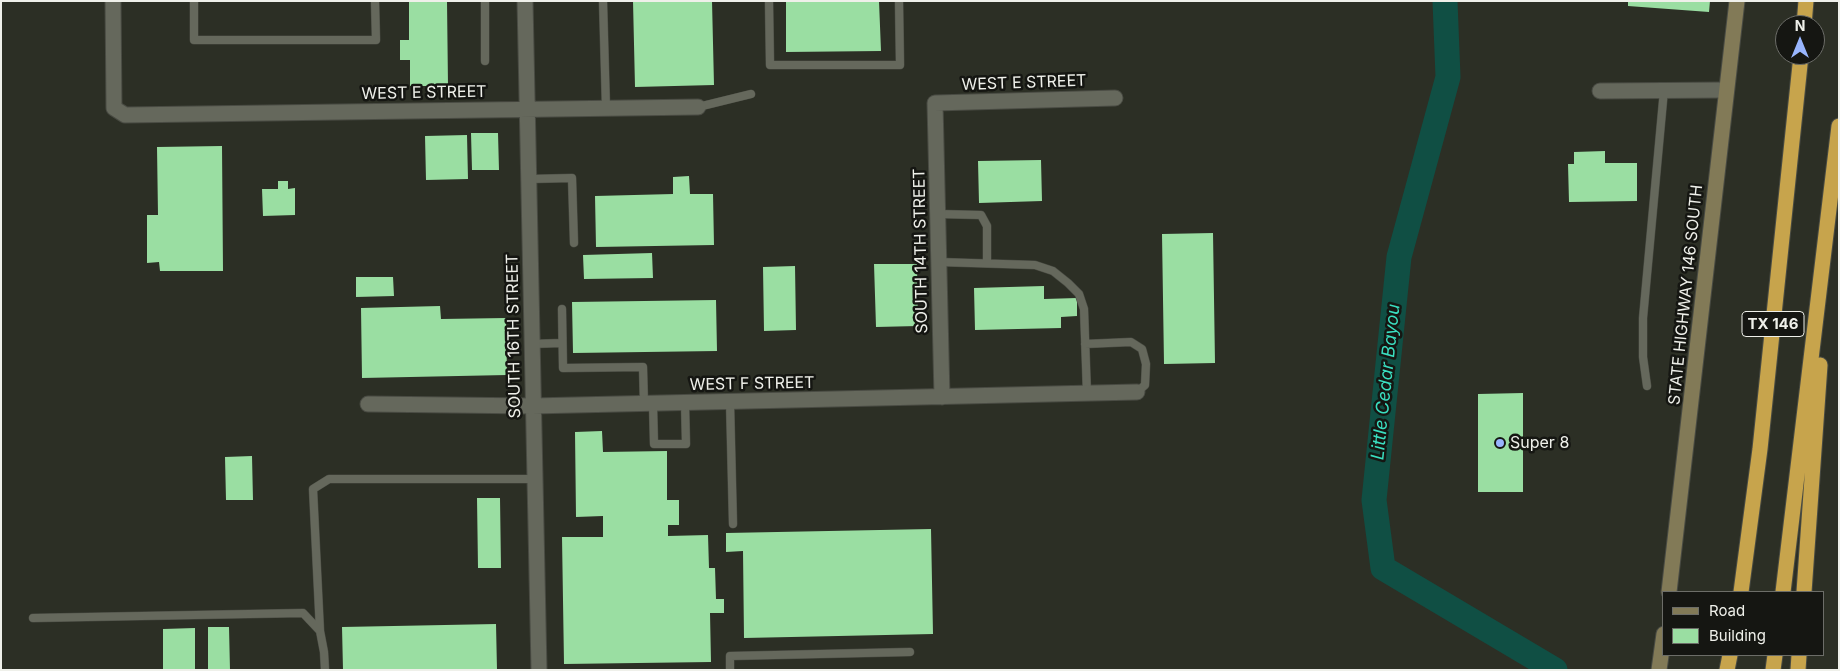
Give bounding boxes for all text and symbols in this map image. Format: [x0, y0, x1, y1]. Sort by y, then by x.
north arrow [1775, 15, 1825, 65]
text: N [1795, 17, 1805, 34]
street label: WEST E STREET [961, 71, 1087, 95]
street label: WEST E STREET [361, 82, 487, 104]
street label: SOUTH 14TH STREET [910, 168, 932, 334]
street label: STATE HIGHWAY 146 SOUTH [1665, 184, 1707, 406]
street label: SOUTH 16TH STREET [503, 253, 525, 419]
water label: Little Cedar Bayou [1367, 303, 1405, 461]
road number: TX 146 [1742, 312, 1804, 336]
street label: WEST F STREET [689, 373, 815, 395]
place label: Super 8 [1510, 433, 1569, 453]
marker: Super 8 [1494, 437, 1506, 449]
legend [1662, 591, 1825, 656]
text: Road [1709, 601, 1745, 620]
text: Building [1709, 626, 1766, 645]

